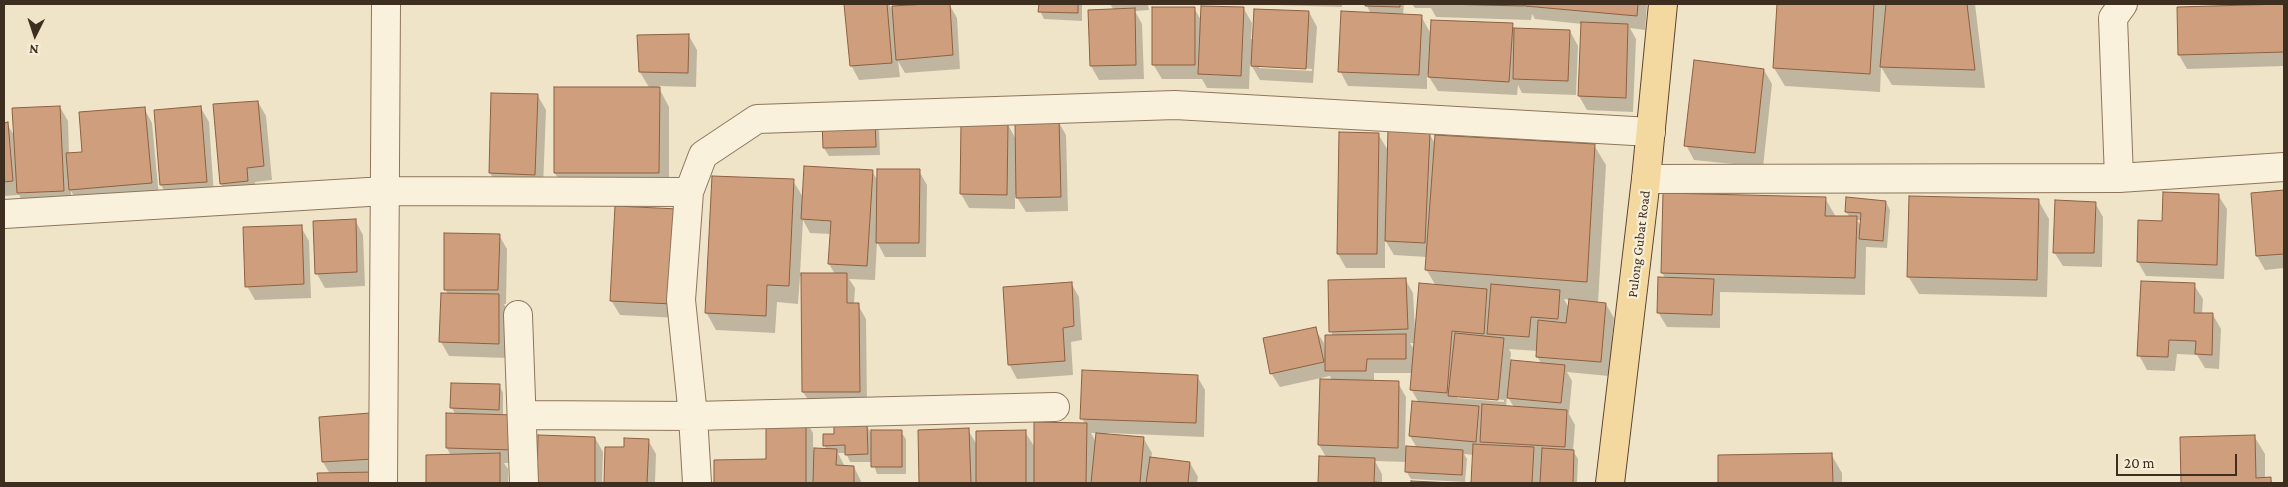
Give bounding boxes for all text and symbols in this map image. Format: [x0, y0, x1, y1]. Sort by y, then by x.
north arrow [10, 10, 60, 60]
text: N [29, 42, 39, 58]
street label: Pulong Gubat Road [1624, 190, 1654, 298]
scale bar [2118, 444, 2239, 476]
text: 20 m [2124, 455, 2155, 471]

